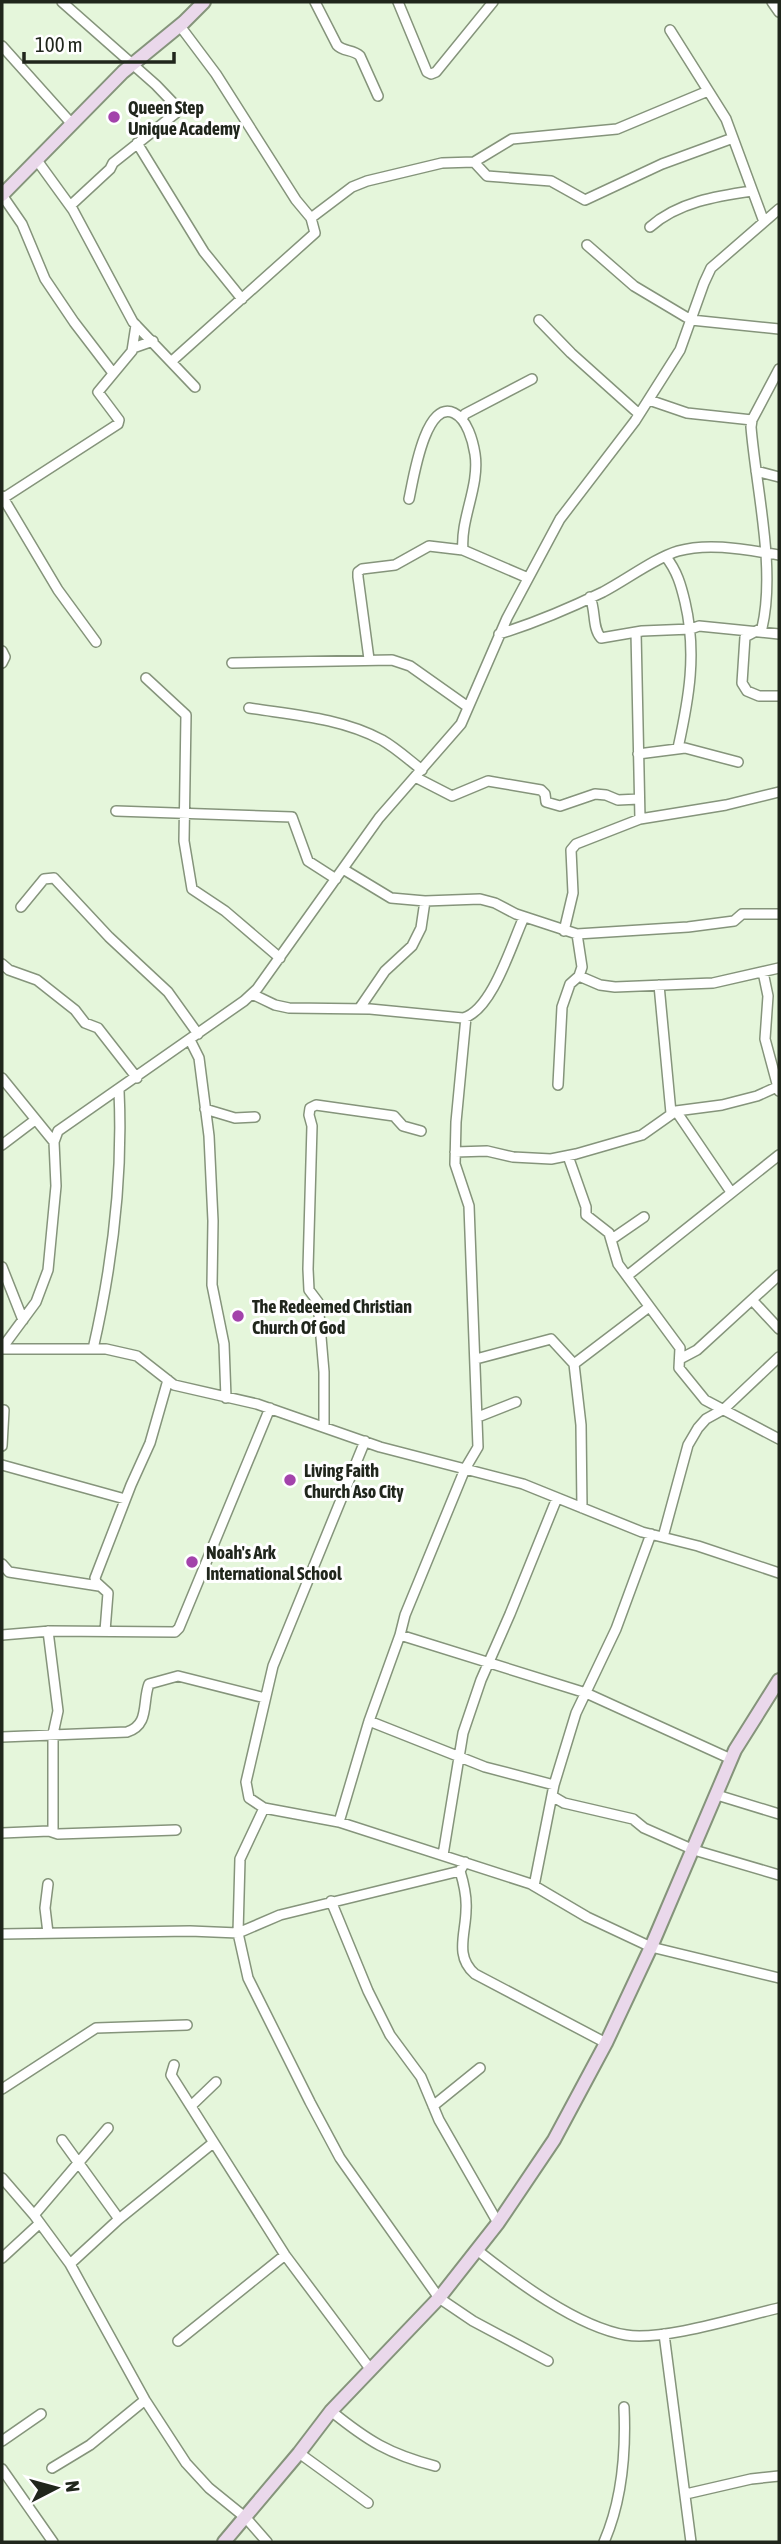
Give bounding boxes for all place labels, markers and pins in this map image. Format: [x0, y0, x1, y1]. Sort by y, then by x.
place label: Queen Step Unique Academy [128, 97, 241, 139]
marker: Queen Step Unique Academy [106, 109, 122, 125]
place label: The Redeemed Christian Church Of God [252, 1296, 412, 1338]
marker: The Redeemed Christian Church Of God [230, 1308, 246, 1324]
place label: Living Faith Church Aso City [304, 1460, 404, 1502]
marker: Living Faith Church Aso City [282, 1472, 298, 1488]
place label: Noah's Ark International School [206, 1542, 342, 1584]
marker: Noah's Ark International School [184, 1554, 200, 1570]

